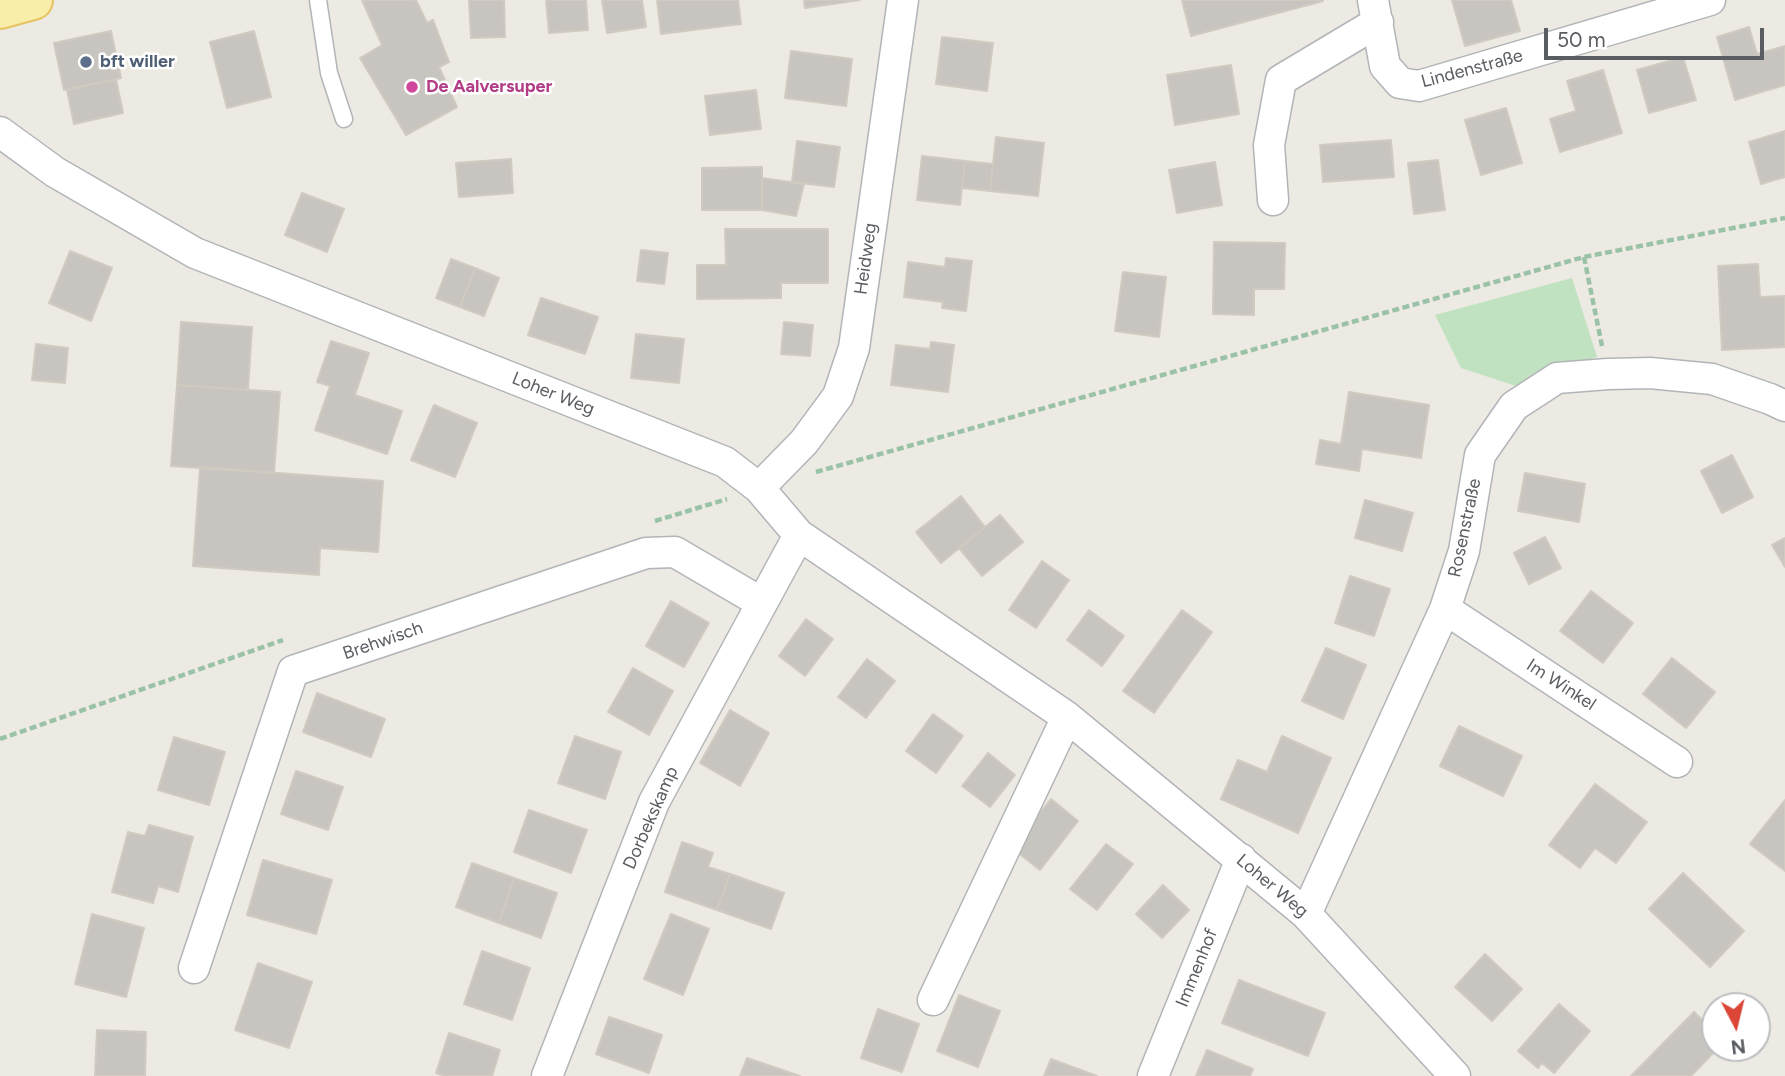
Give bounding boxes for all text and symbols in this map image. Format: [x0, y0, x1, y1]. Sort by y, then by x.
scale bar [1547, 14, 1768, 58]
text: 50 m [1557, 27, 1606, 52]
street label: Lindenstraße [1419, 45, 1525, 93]
place label: bft willer [100, 51, 175, 73]
marker: bft willer [78, 54, 94, 70]
place label: De Aalversuper [426, 76, 552, 98]
marker: De Aalversuper [404, 79, 420, 95]
street label: Heidweg [850, 222, 882, 296]
street label: Loher Weg [509, 368, 597, 420]
street label: Rosenstraße [1444, 477, 1486, 579]
street label: Brehwisch [340, 617, 426, 665]
street label: Im Winkel [1522, 655, 1600, 715]
street label: Dorbekskamp [619, 763, 683, 873]
street label: Loher Weg [1232, 850, 1312, 922]
street label: Immenhof [1172, 926, 1222, 1010]
north arrow [1701, 992, 1771, 1062]
text: N [1730, 1034, 1747, 1059]

